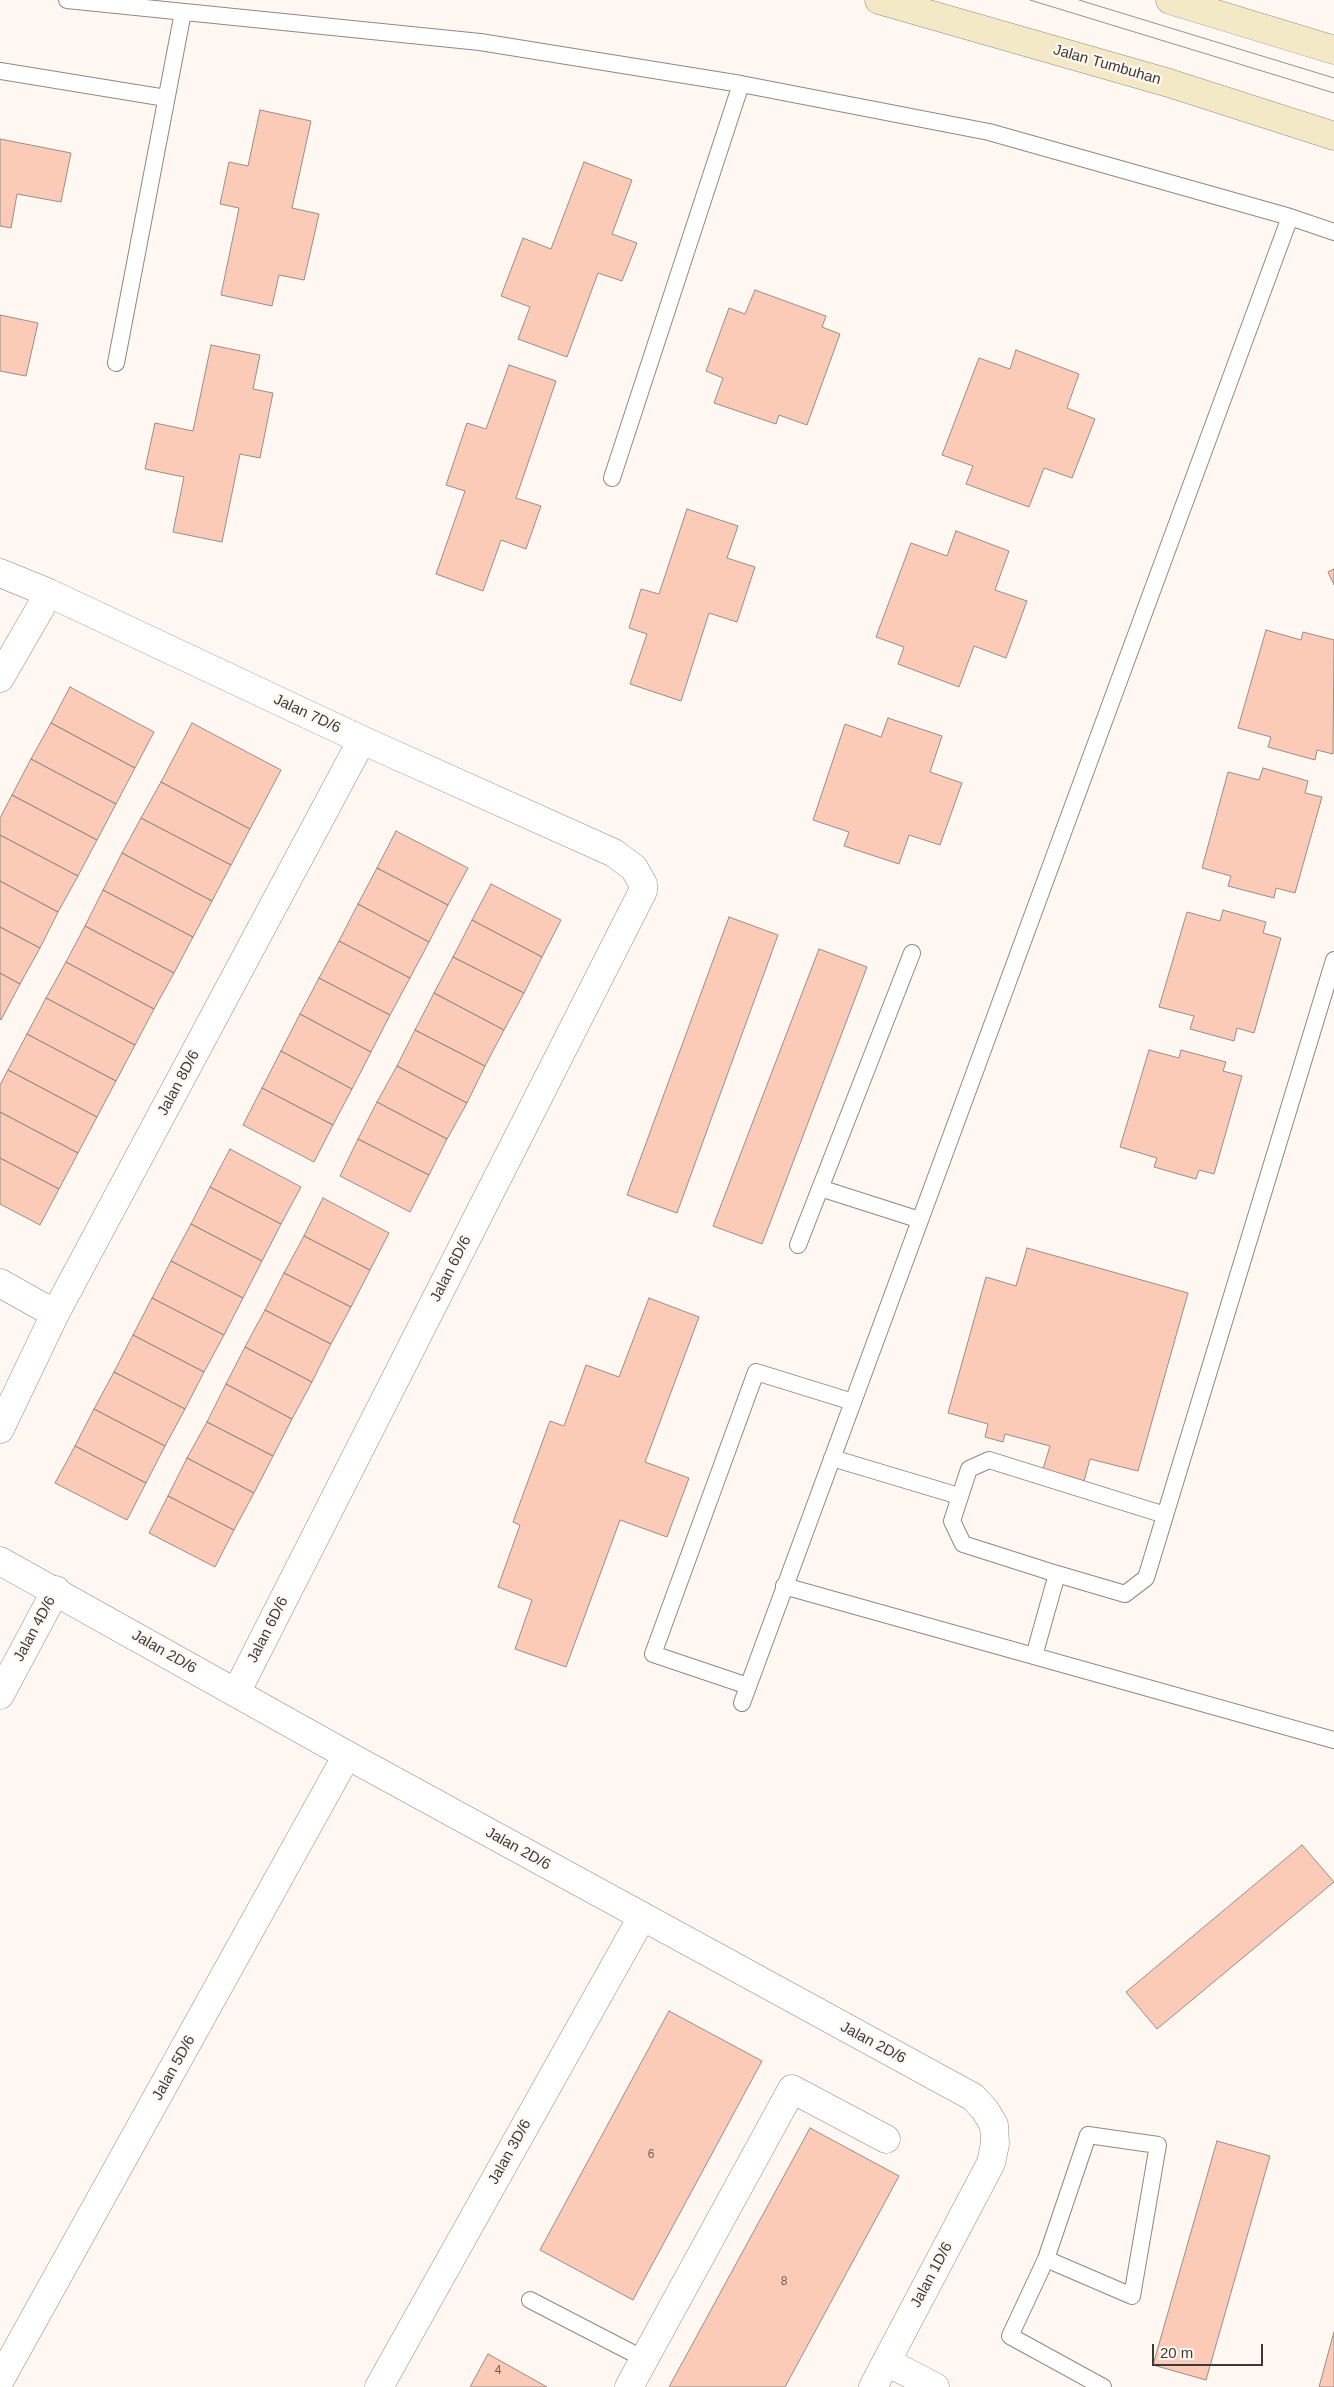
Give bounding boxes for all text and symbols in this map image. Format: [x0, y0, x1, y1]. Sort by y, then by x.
street label: Jalan Tumbuhan [1051, 41, 1163, 89]
street label: Jalan 7D/6 [271, 691, 343, 737]
street label: Jalan 8D/6 [154, 1047, 204, 1119]
street label: Jalan 6D/6 [427, 1233, 475, 1305]
street label: Jalan 4D/6 [10, 1593, 60, 1665]
street label: Jalan 6D/6 [244, 1594, 292, 1666]
street label: Jalan 2D/6 [128, 1626, 200, 1678]
street label: Jalan 2D/6 [482, 1824, 554, 1874]
street label: Jalan 2D/6 [837, 2018, 909, 2068]
street label: Jalan 5D/6 [149, 2032, 199, 2104]
street label: Jalan 3D/6 [485, 2116, 535, 2188]
house number: 6 [648, 2148, 654, 2162]
street label: Jalan 1D/6 [907, 2239, 957, 2311]
house number: 8 [781, 2275, 787, 2289]
scale bar [1154, 2334, 1265, 2366]
text: 20 m [1160, 2344, 1193, 2361]
house number: 4 [495, 2364, 501, 2378]

